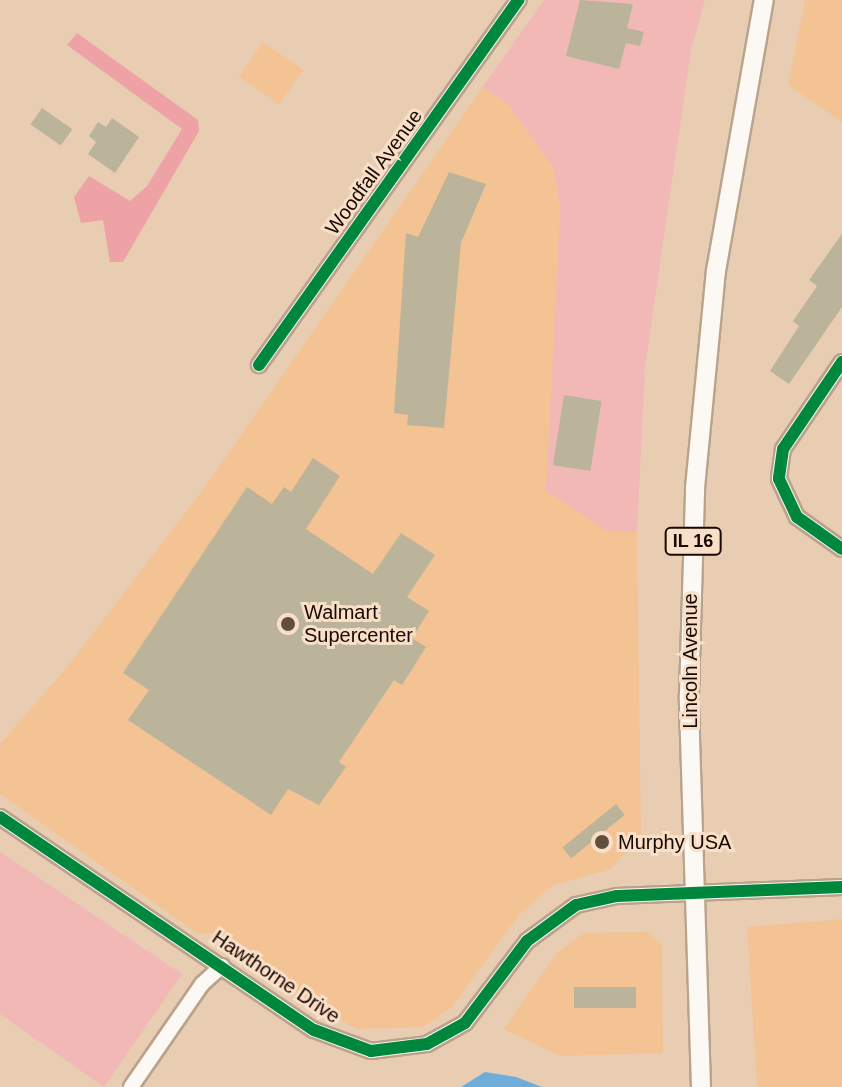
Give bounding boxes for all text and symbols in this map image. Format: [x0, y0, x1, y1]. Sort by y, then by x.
street label: Woodfall Avenue [320, 104, 428, 240]
road number: IL 16 [663, 527, 723, 555]
street label: Lincoln Avenue [678, 593, 702, 729]
place label: Walmart Supercenter [304, 600, 413, 647]
marker: Walmart Supercenter [279, 615, 297, 633]
place label: Murphy USA [618, 830, 731, 854]
marker: Murphy USA [593, 833, 611, 851]
street label: Hawthorne Drive [208, 925, 344, 1029]

